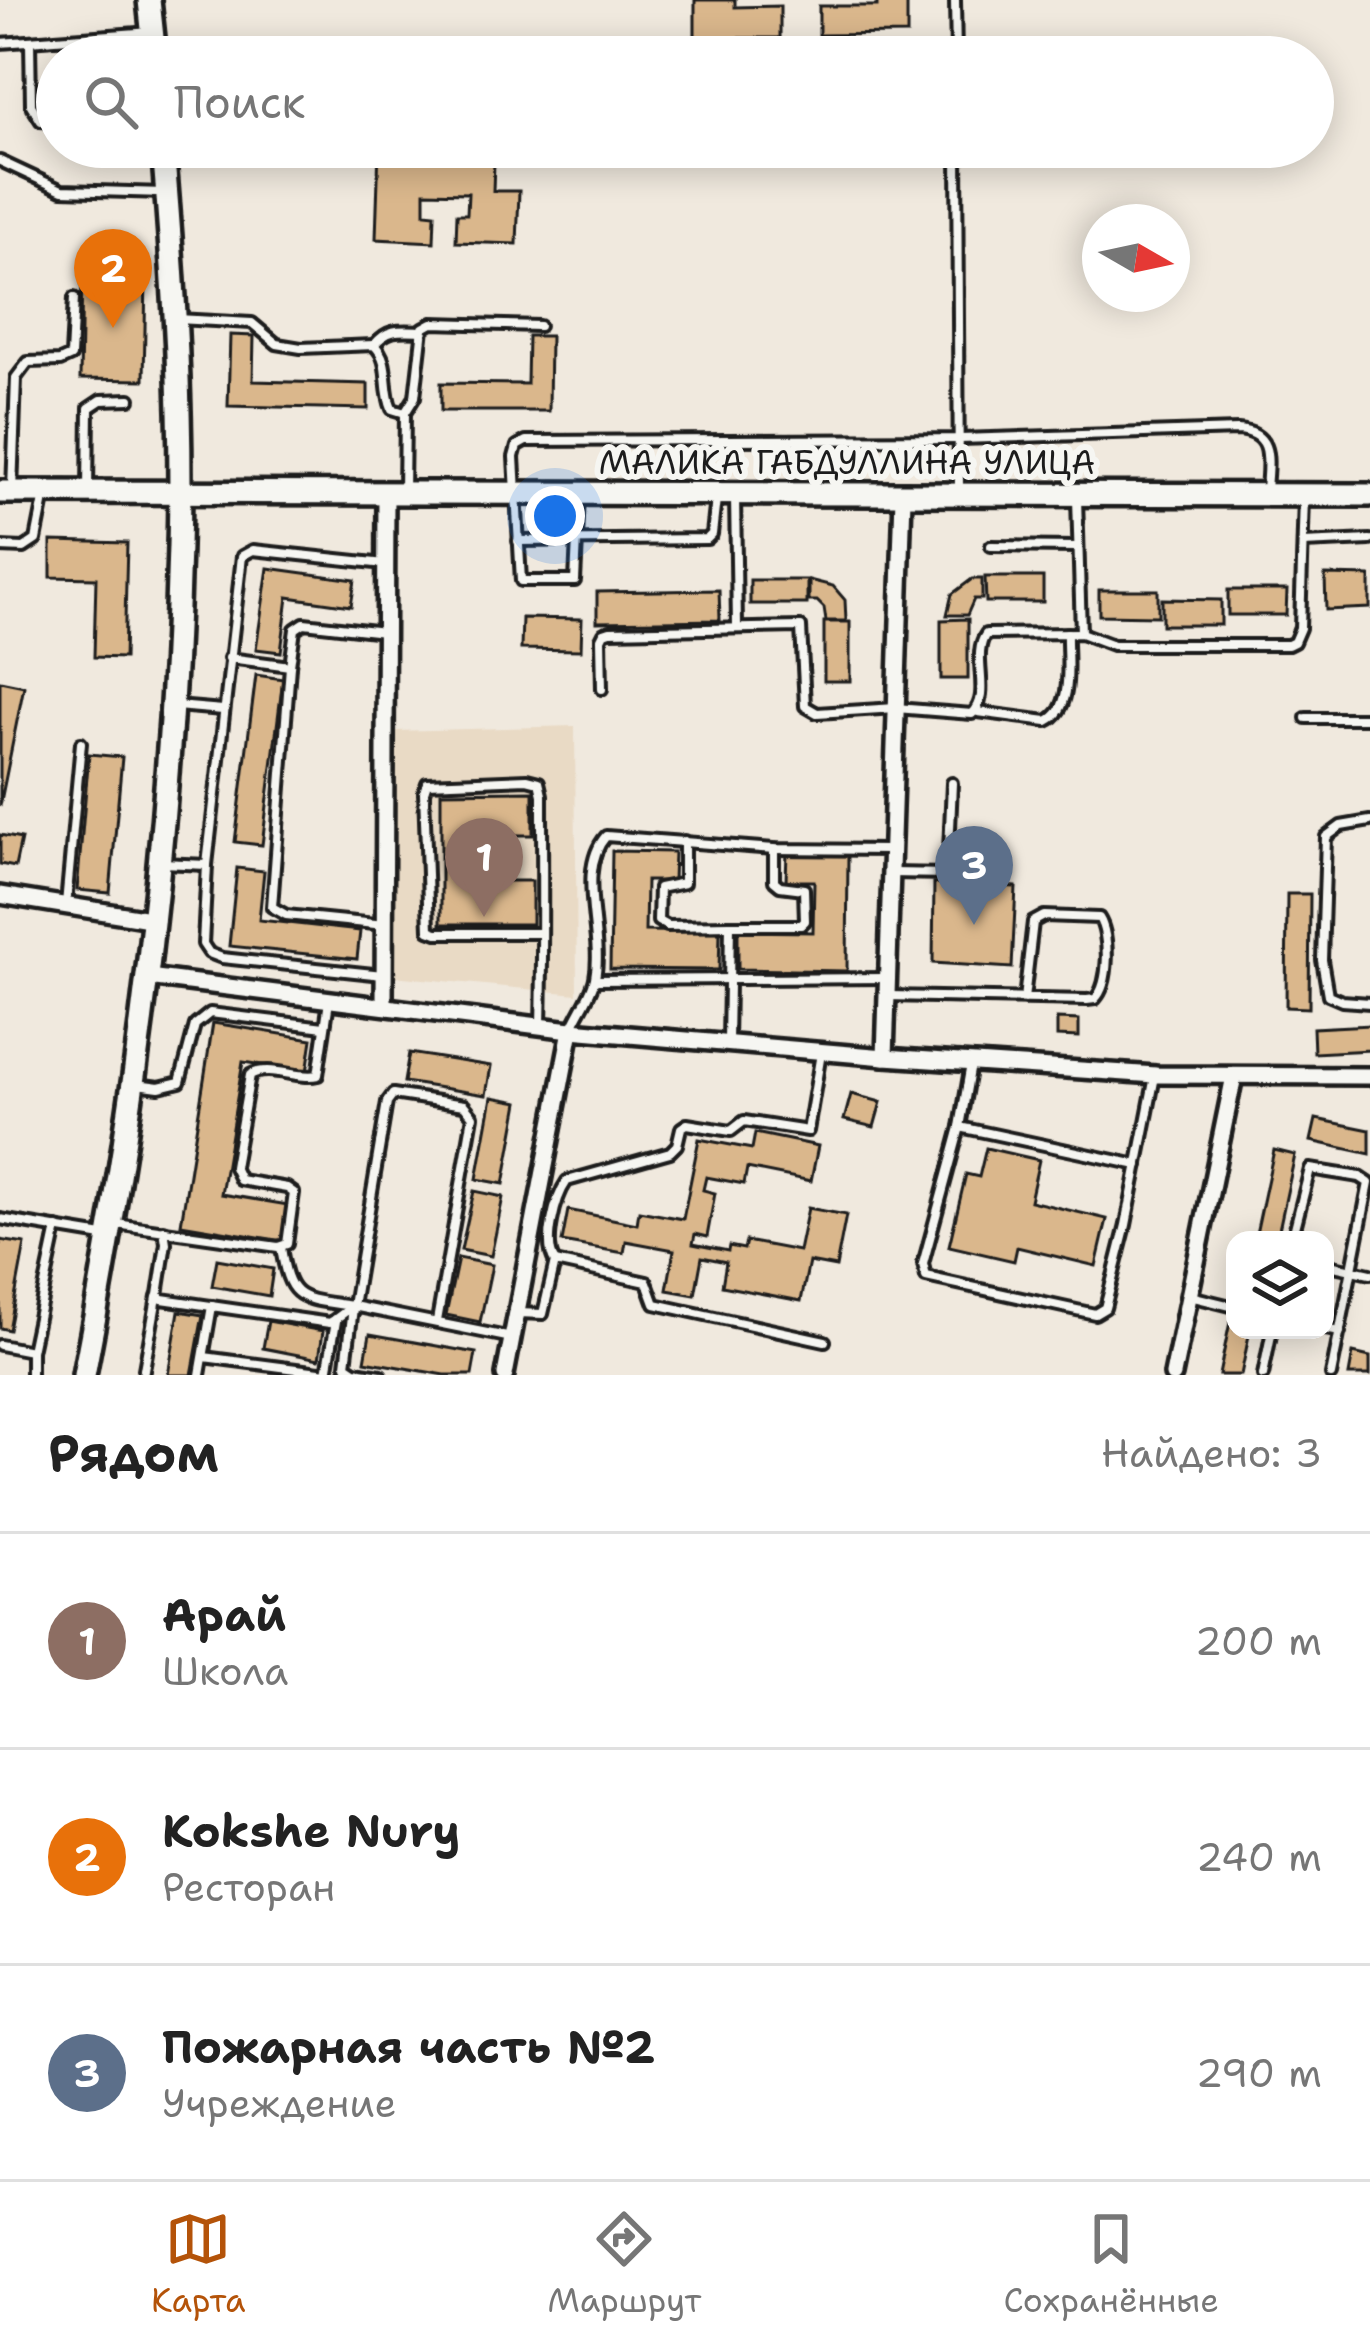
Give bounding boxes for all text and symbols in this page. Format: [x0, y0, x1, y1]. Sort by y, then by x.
search box [36, 36, 1334, 168]
icon: search [78, 69, 144, 135]
text: Поиск [174, 72, 305, 132]
north arrow [1082, 204, 1190, 312]
pin: 2 [74, 229, 152, 328]
street label: МАЛИКА ГАБДУЛЛИНА УЛИЦА [599, 440, 1095, 485]
your location [525, 486, 585, 546]
pin: 1 [445, 818, 523, 917]
pin: 3 [935, 826, 1013, 925]
map controls [1226, 1231, 1334, 1339]
button: layers [1226, 1231, 1334, 1339]
text: Рядом [48, 1419, 219, 1487]
text: Найдено: 3 [1101, 1427, 1322, 1479]
text: Арай [162, 1585, 286, 1645]
text: 1 [78, 1615, 96, 1667]
text: 200 m [1195, 1615, 1322, 1667]
text: Школа [162, 1645, 288, 1697]
text: Kokshe Nury [162, 1801, 460, 1861]
text: 2 [73, 1831, 101, 1883]
text: 240 m [1196, 1831, 1322, 1883]
text: Ресторан [162, 1861, 335, 1913]
text: Пожарная часть №2 [162, 2017, 655, 2077]
text: 3 [73, 2047, 101, 2099]
text: 290 m [1196, 2047, 1322, 2099]
text: Учреждение [162, 2077, 397, 2129]
tab: Карта [151, 2206, 245, 2323]
tab: Маршрут [547, 2206, 701, 2323]
tab: Сохранённые [1003, 2206, 1219, 2323]

